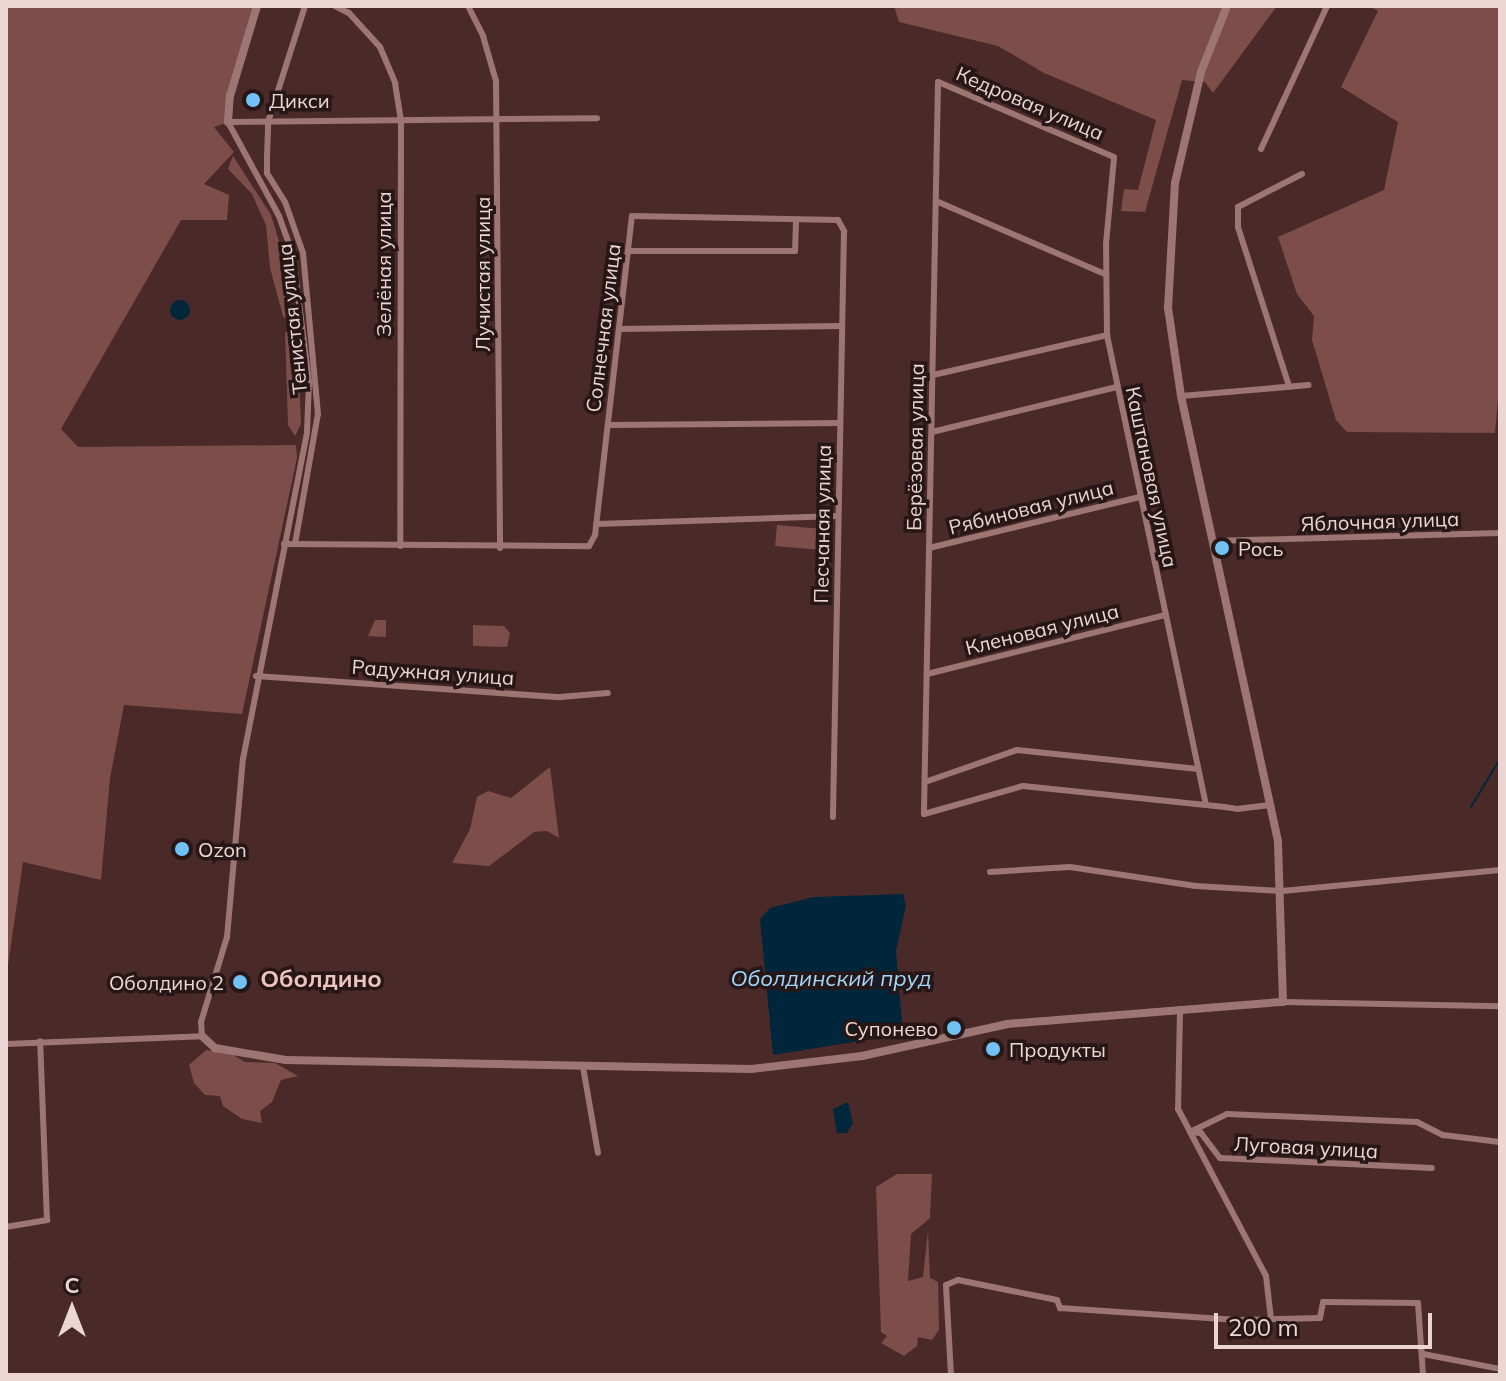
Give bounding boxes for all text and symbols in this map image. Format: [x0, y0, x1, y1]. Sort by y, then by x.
street label: Кедровая улица [953, 61, 1107, 145]
place label: Дикси [269, 88, 330, 112]
marker: Дикси [244, 91, 262, 109]
street label: Зелёная улица [371, 191, 395, 337]
street label: Лучистая улица [470, 196, 494, 352]
street label: Тенистая улица [272, 242, 312, 396]
street label: Солнечная улица [581, 242, 625, 414]
street label: Берёзовая улица [902, 363, 928, 531]
street label: Каштановая улица [1121, 384, 1183, 570]
street label: Песчаная улица [809, 445, 835, 603]
street label: Рябиновая улица [946, 475, 1116, 539]
street label: Яблочная улица [1300, 506, 1460, 536]
place label: Рось [1238, 536, 1283, 560]
marker: Рось [1213, 539, 1231, 557]
street label: Кленовая улица [963, 598, 1121, 660]
street label: Радужная улица [351, 654, 515, 690]
place label: Ozon [198, 837, 247, 861]
marker: Ozon [173, 840, 191, 858]
district label: Оболдино [260, 965, 382, 993]
water label: Оболдинский пруд [730, 966, 932, 992]
place label: Оболдино 2 [109, 970, 224, 994]
marker: Оболдино 2 [231, 973, 249, 991]
place label: Супонево [844, 1016, 938, 1040]
marker: Супонево [945, 1019, 963, 1037]
place label: Продукты [1009, 1037, 1106, 1061]
marker: Продукты [984, 1040, 1002, 1058]
street label: Луговая улица [1233, 1131, 1379, 1163]
north arrow [32, 1269, 112, 1349]
text: С [64, 1271, 80, 1299]
scale bar [1218, 1297, 1436, 1347]
text: 200 m [1228, 1312, 1299, 1342]

